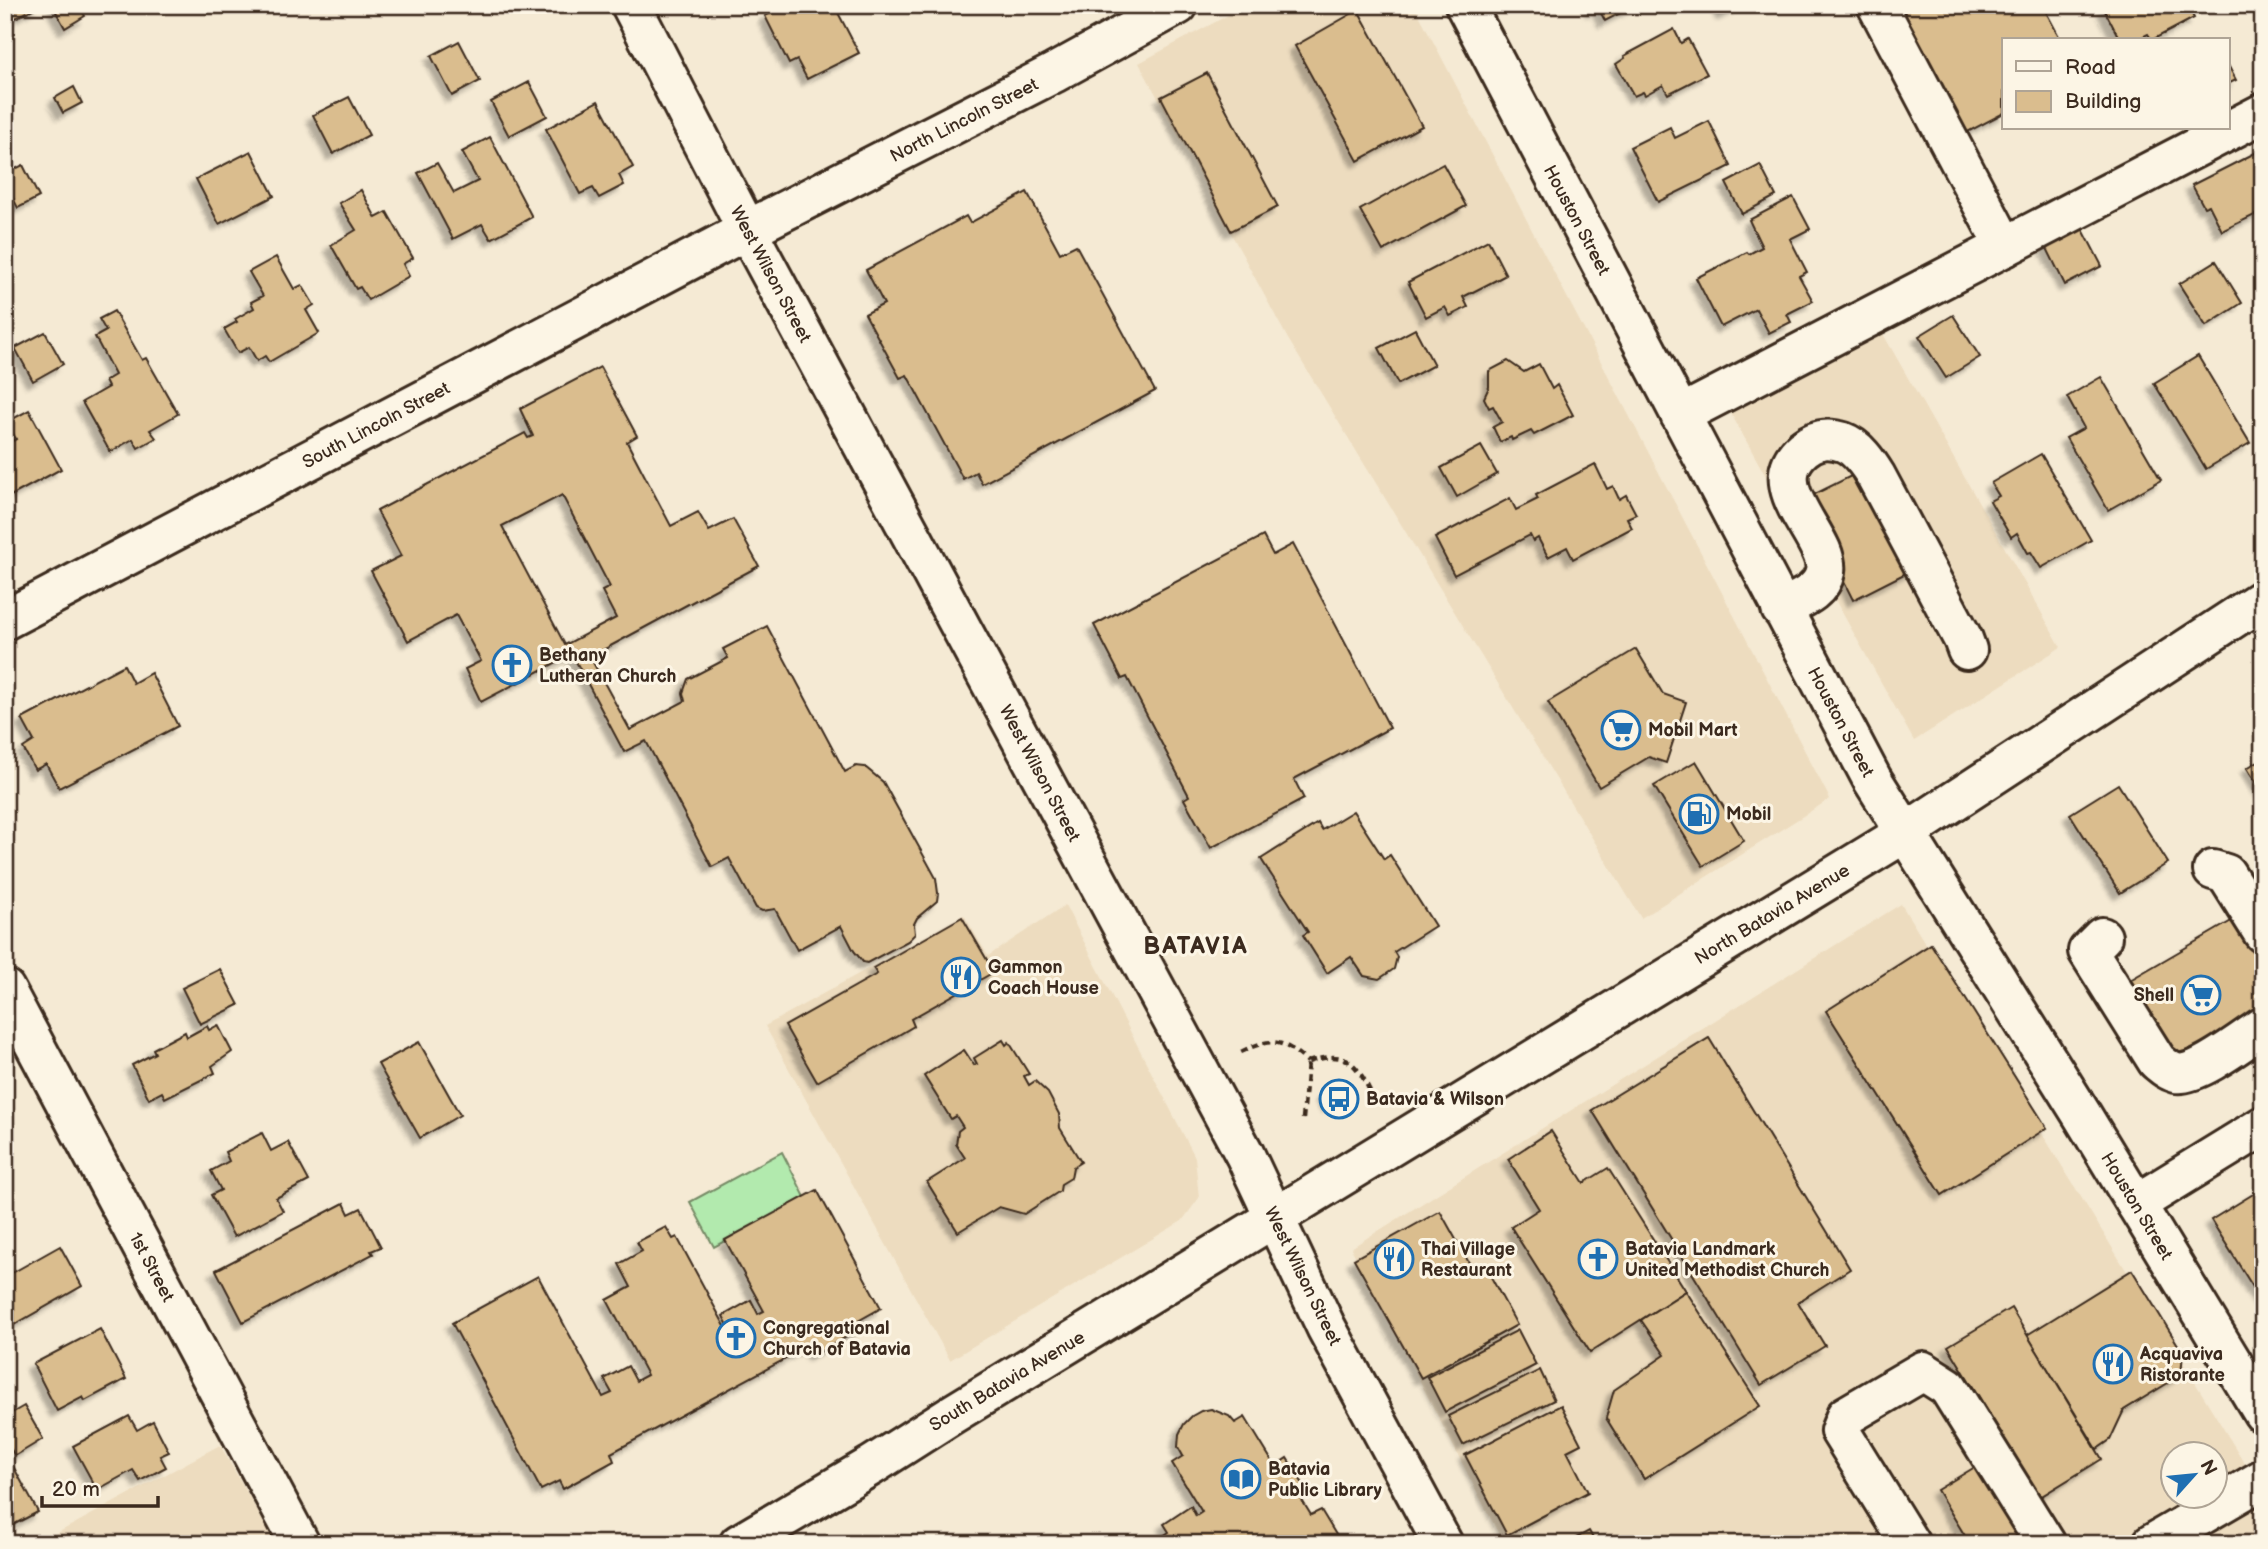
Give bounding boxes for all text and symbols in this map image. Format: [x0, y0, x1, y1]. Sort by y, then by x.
legend [2002, 38, 2230, 130]
text: Road [2065, 55, 2116, 80]
street label: North Lincoln Street [887, 74, 1042, 167]
text: Building [2065, 89, 2141, 114]
street label: Houston Street [1539, 162, 1615, 279]
street label: West Wilson Street [726, 202, 816, 347]
street label: South Lincoln Street [299, 377, 454, 473]
church icon: Bethany Lutheran Church [491, 644, 533, 686]
place label: Bethany Lutheran Church [539, 645, 676, 687]
street label: Houston Street [1803, 664, 1879, 781]
street label: West Wilson Street [995, 701, 1085, 846]
supermarket icon: Mobil Mart [1600, 709, 1642, 751]
place label: Mobil Mart [1648, 720, 1737, 741]
fuel station icon: Mobil [1678, 793, 1720, 835]
place label: Mobil [1726, 804, 1771, 825]
street label: North Batavia Avenue [1691, 860, 1854, 969]
district label: BATAVIA [1143, 932, 1249, 961]
restaurant icon: Gammon Coach House [940, 956, 982, 998]
place label: Gammon Coach House [988, 957, 1099, 999]
supermarket icon: Shell [2180, 974, 2222, 1016]
place label: Shell [2134, 985, 2174, 1006]
bus stop icon: Batavia & Wilson [1318, 1078, 1360, 1120]
place label: Batavia & Wilson [1366, 1089, 1504, 1110]
street label: Houston Street [2096, 1149, 2177, 1264]
street label: West Wilson Street [1260, 1203, 1345, 1349]
street label: 1st Street [125, 1229, 179, 1306]
restaurant icon: Thai Village Restaurant [1373, 1238, 1415, 1280]
church icon: Batavia Landmark United Methodist Church [1577, 1238, 1619, 1280]
place label: Thai Village Restaurant [1421, 1239, 1515, 1281]
place label: Batavia Landmark United Methodist Church [1625, 1239, 1829, 1281]
church icon: Congregational Church of Batavia [715, 1317, 757, 1359]
place label: Congregational Church of Batavia [763, 1318, 911, 1360]
street label: South Batavia Avenue [926, 1327, 1089, 1436]
restaurant icon: Acquaviva Ristorante [2092, 1343, 2134, 1385]
place label: Acquaviva Ristorante [2139, 1344, 2225, 1386]
north arrow [2160, 1440, 2230, 1510]
text: N [2194, 1456, 2221, 1480]
library icon: Batavia Public Library [1220, 1458, 1262, 1500]
place label: Batavia Public Library [1268, 1459, 1383, 1501]
scale bar [42, 1465, 158, 1509]
text: 20 m [52, 1477, 100, 1502]

